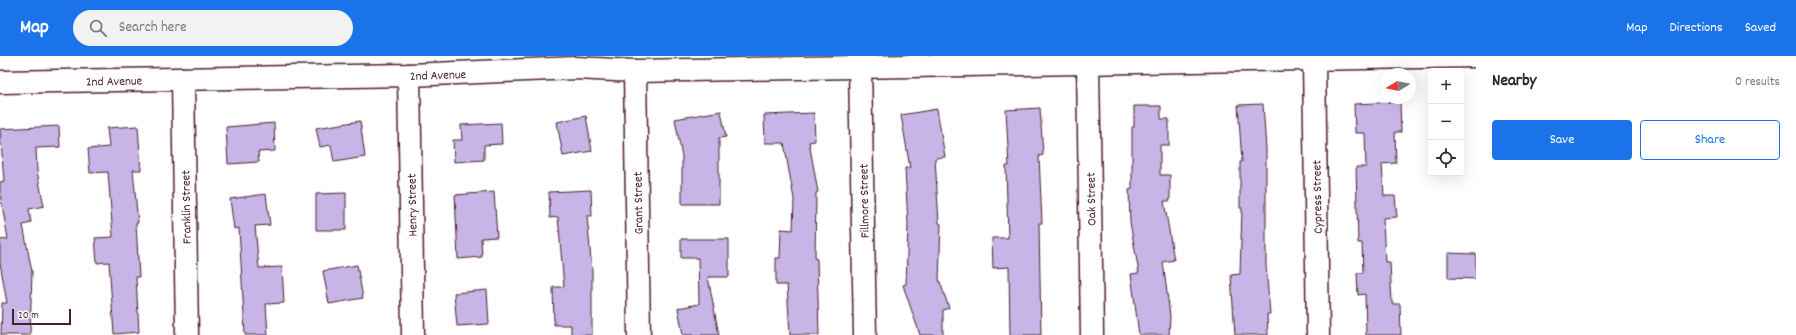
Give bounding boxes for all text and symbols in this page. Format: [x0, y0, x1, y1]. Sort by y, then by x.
search box [73, 10, 353, 46]
text: Map [20, 15, 49, 42]
icon: search [87, 17, 109, 39]
text: Search here [119, 17, 187, 39]
text: Map [1626, 18, 1648, 38]
text: Directions [1670, 18, 1723, 38]
text: Saved [1745, 18, 1776, 38]
street label: 2nd Avenue [410, 66, 467, 87]
north arrow [1380, 68, 1416, 104]
map controls [1428, 68, 1464, 176]
button: + [1428, 68, 1464, 104]
text: Nearby [1492, 70, 1536, 94]
street label: 2nd Avenue [86, 73, 143, 92]
text: 0 results [1735, 73, 1780, 92]
button: − [1428, 104, 1464, 140]
button: Save [1492, 120, 1632, 160]
button: Share [1640, 120, 1780, 160]
button: locate [1428, 140, 1464, 176]
street label: Cypress Street [1308, 160, 1329, 234]
street label: Fillmore Street [855, 164, 876, 238]
street label: Franklin Street [177, 170, 198, 244]
street label: Grant Street [629, 171, 650, 235]
street label: Oak Street [1083, 172, 1102, 226]
street label: Henry Street [403, 173, 424, 237]
scale bar [12, 307, 71, 326]
text: 20 m [18, 308, 39, 324]

